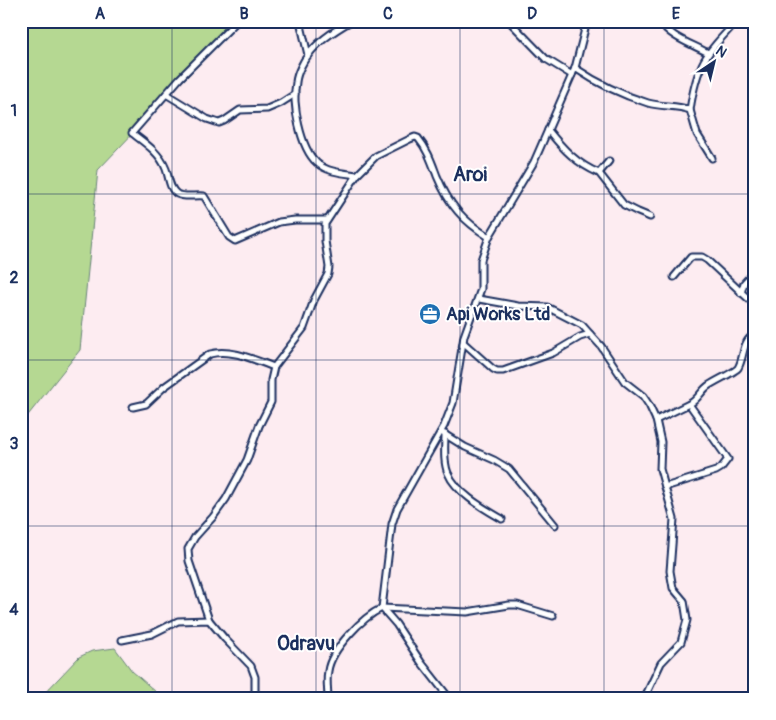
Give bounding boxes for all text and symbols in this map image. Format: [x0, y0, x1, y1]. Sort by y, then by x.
text: A [95, 4, 106, 24]
text: B [239, 4, 249, 24]
text: C [383, 4, 393, 24]
text: D [527, 4, 537, 24]
text: E [672, 4, 681, 24]
north arrow [688, 38, 738, 88]
text: N [712, 42, 730, 61]
text: 1 [11, 101, 17, 121]
district label: Aroi [453, 162, 487, 187]
text: 2 [10, 268, 19, 288]
office icon: Api Works Ltd [418, 302, 442, 326]
place label: Api Works Ltd [446, 303, 551, 326]
text: 3 [10, 434, 19, 454]
text: 4 [9, 600, 19, 620]
district label: Odravu [277, 631, 335, 656]

